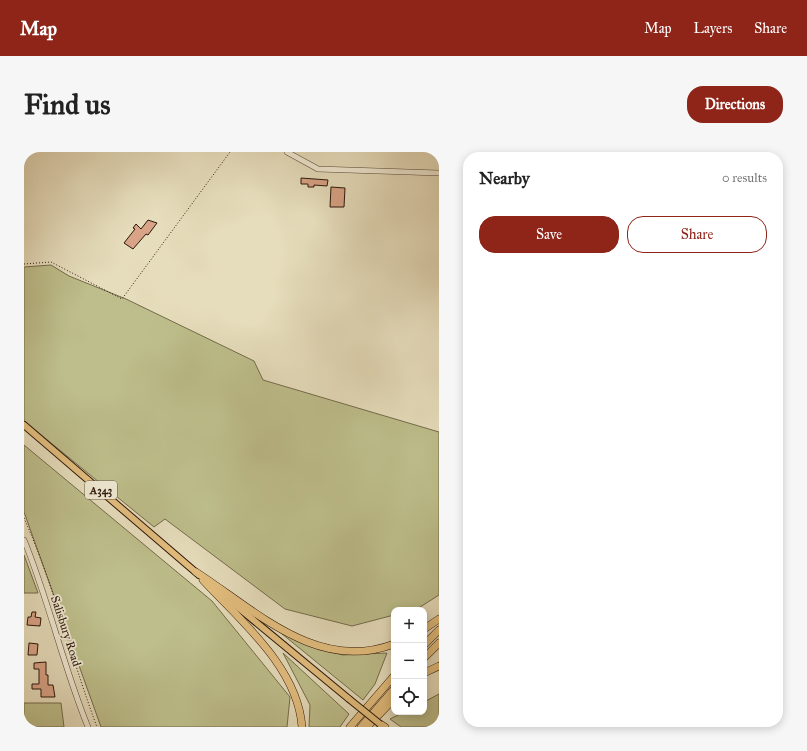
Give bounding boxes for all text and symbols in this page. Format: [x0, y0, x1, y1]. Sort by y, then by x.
text: Map [20, 17, 57, 40]
text: Map [644, 20, 672, 37]
text: Layers [694, 20, 732, 37]
text: Share [754, 20, 787, 37]
button: Directions [687, 86, 783, 123]
text: Find us [24, 87, 110, 122]
text: Nearby [479, 168, 530, 189]
text: 0 results [722, 170, 767, 186]
button: Save [479, 216, 619, 253]
button: Share [627, 216, 767, 253]
road number: A343 [85, 481, 117, 499]
street label: Salisbury Road [48, 594, 84, 668]
map controls [391, 607, 427, 715]
button: + [391, 607, 427, 643]
button: − [391, 643, 427, 679]
button: locate [391, 679, 427, 715]

